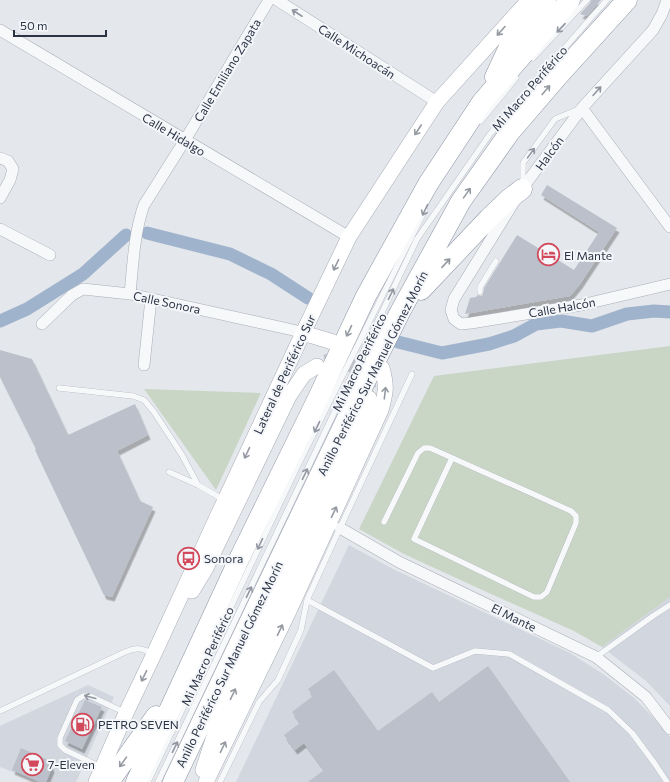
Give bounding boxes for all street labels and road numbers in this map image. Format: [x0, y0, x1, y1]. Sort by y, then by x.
street label: Calle Emiliano Zapata [191, 16, 263, 124]
street label: Calle Michoacán [316, 21, 398, 81]
street label: Mi Macro Periférico [488, 43, 570, 133]
street label: Calle Hidalgo [140, 110, 208, 158]
street label: Halcón [532, 133, 566, 173]
street label: Anillo Periférico Sur Manuel Gómez Morín [314, 268, 430, 478]
street label: Calle Sonora [132, 288, 202, 316]
street label: Calle Halcón [528, 294, 596, 320]
street label: Mi Macro Periférico [329, 310, 389, 414]
street label: Lateral de Periférico Sur [250, 312, 318, 436]
street label: Anillo Periférico Sur Manuel Gómez Morín [173, 559, 285, 769]
street label: El Mante [489, 600, 539, 634]
street label: Mi Macro Periférico [178, 604, 236, 708]

